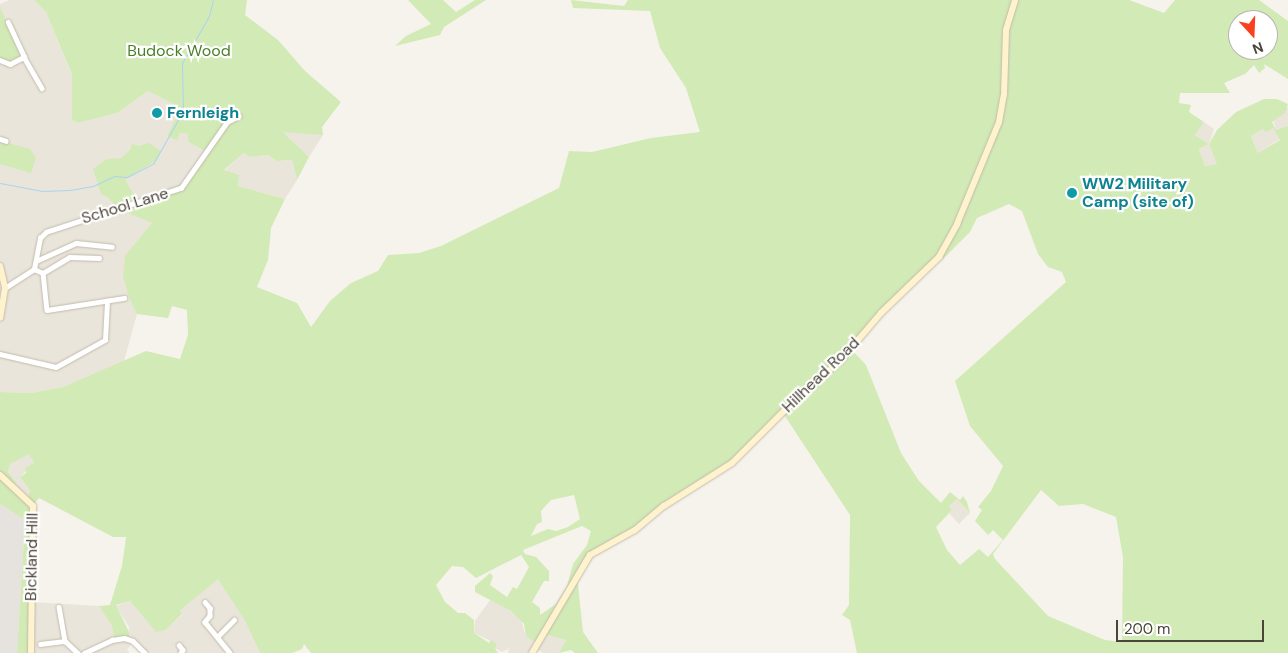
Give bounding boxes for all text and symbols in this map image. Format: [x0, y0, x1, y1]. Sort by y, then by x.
north arrow [1228, 10, 1278, 60]
text: N [1250, 38, 1266, 58]
park label: Budock Wood [127, 41, 231, 61]
place label: Fernleigh [167, 103, 239, 123]
marker: Fernleigh [151, 107, 163, 119]
place label: WW2 Military Camp (site of) [1082, 174, 1194, 212]
street label: School Lane [79, 184, 171, 228]
marker: WW2 Military Camp (site of) [1066, 187, 1078, 199]
street label: Hillhead Road [778, 333, 864, 417]
street label: Bickland Hill [22, 513, 42, 601]
scale bar [1118, 610, 1266, 642]
text: 200 m [1124, 619, 1170, 639]

